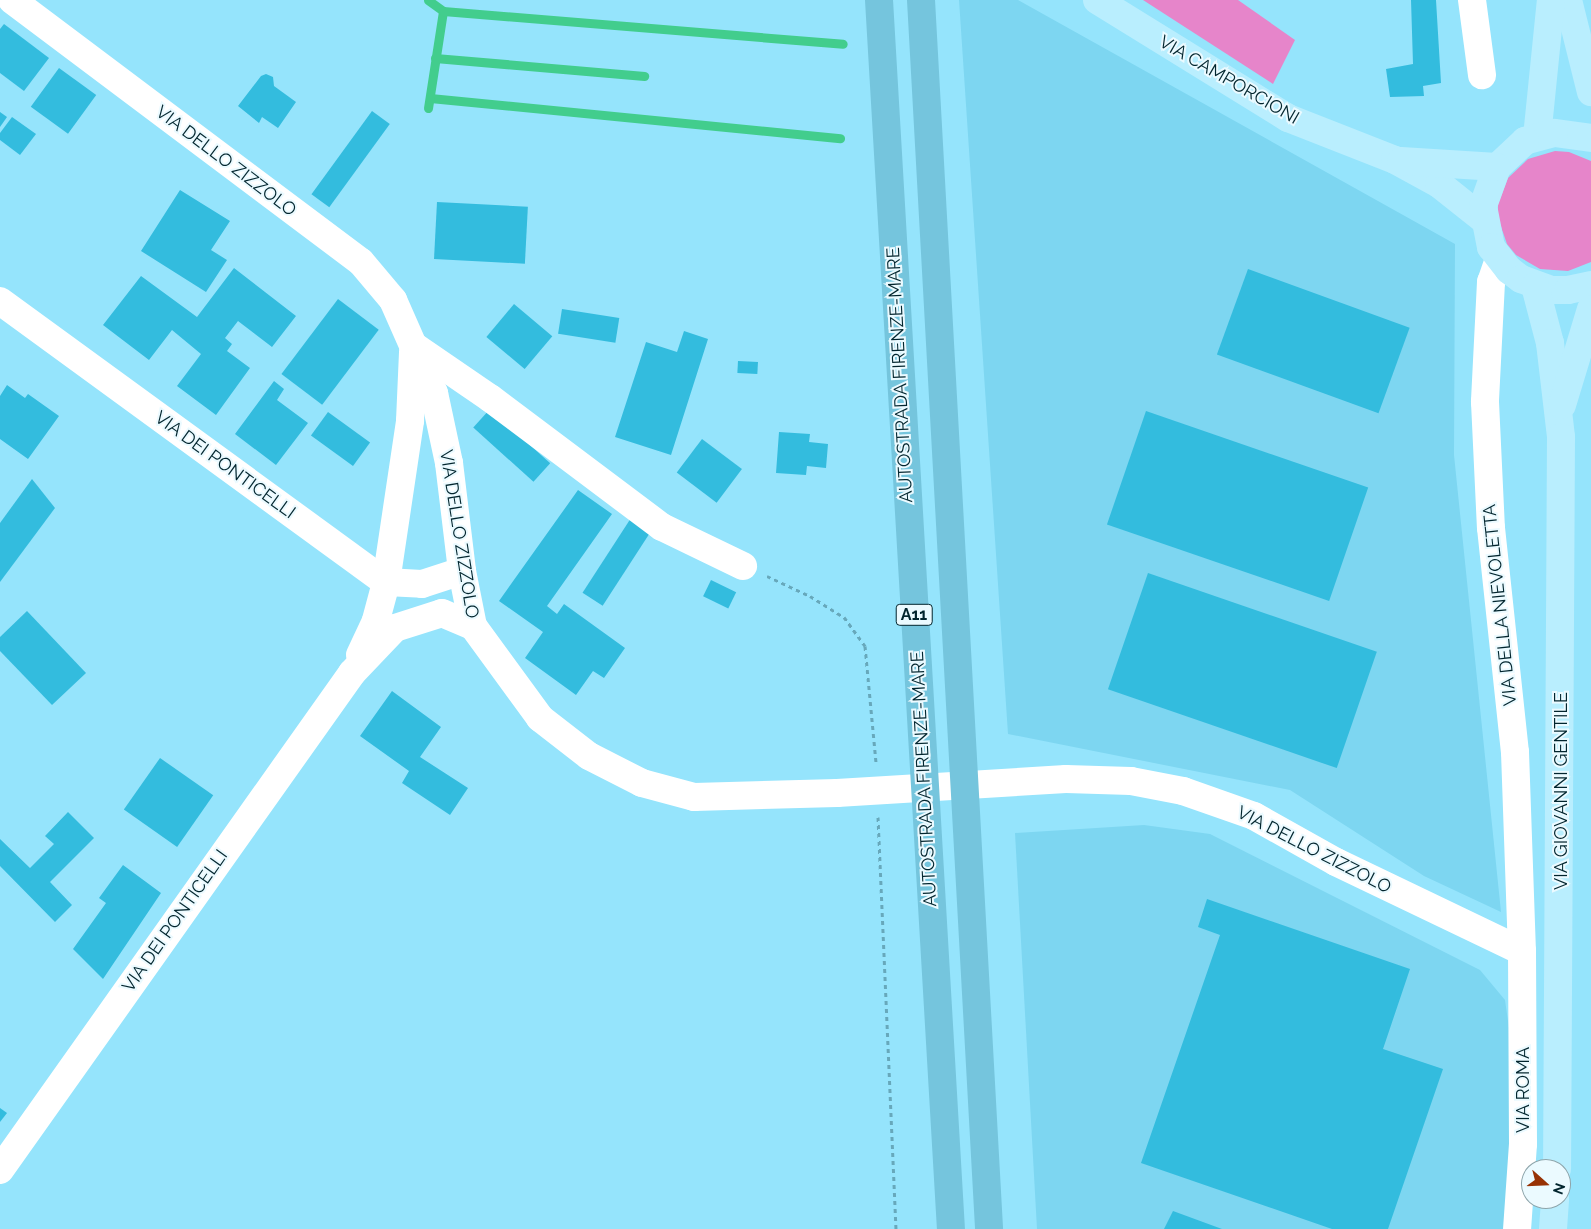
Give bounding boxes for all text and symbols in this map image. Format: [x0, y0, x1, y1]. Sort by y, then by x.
street label: VIA CAMPORCIONI [1155, 31, 1303, 129]
street label: VIA DELLO ZIZZOLO [151, 101, 301, 221]
street label: AUTOSTRADA FIRENZE-MARE [883, 246, 917, 504]
street label: VIA DEI PONTICELLI [150, 407, 300, 523]
street label: VIA DELLO ZIZZOLO [435, 448, 483, 620]
street label: VIA DELLA NIEVOLETTA [1479, 502, 1521, 708]
road number: A11 [895, 602, 933, 628]
street label: AUTOSTRADA FIRENZE-MARE [907, 650, 941, 908]
street label: VIA GIOVANNI GENTILE [1550, 692, 1572, 890]
street label: VIA DELLO ZIZZOLO [1233, 802, 1395, 898]
street label: VIA DEI PONTICELLI [118, 846, 232, 996]
street label: VIA ROMA [1512, 1047, 1534, 1133]
north arrow [1521, 1159, 1571, 1209]
text: N [1550, 1181, 1569, 1197]

